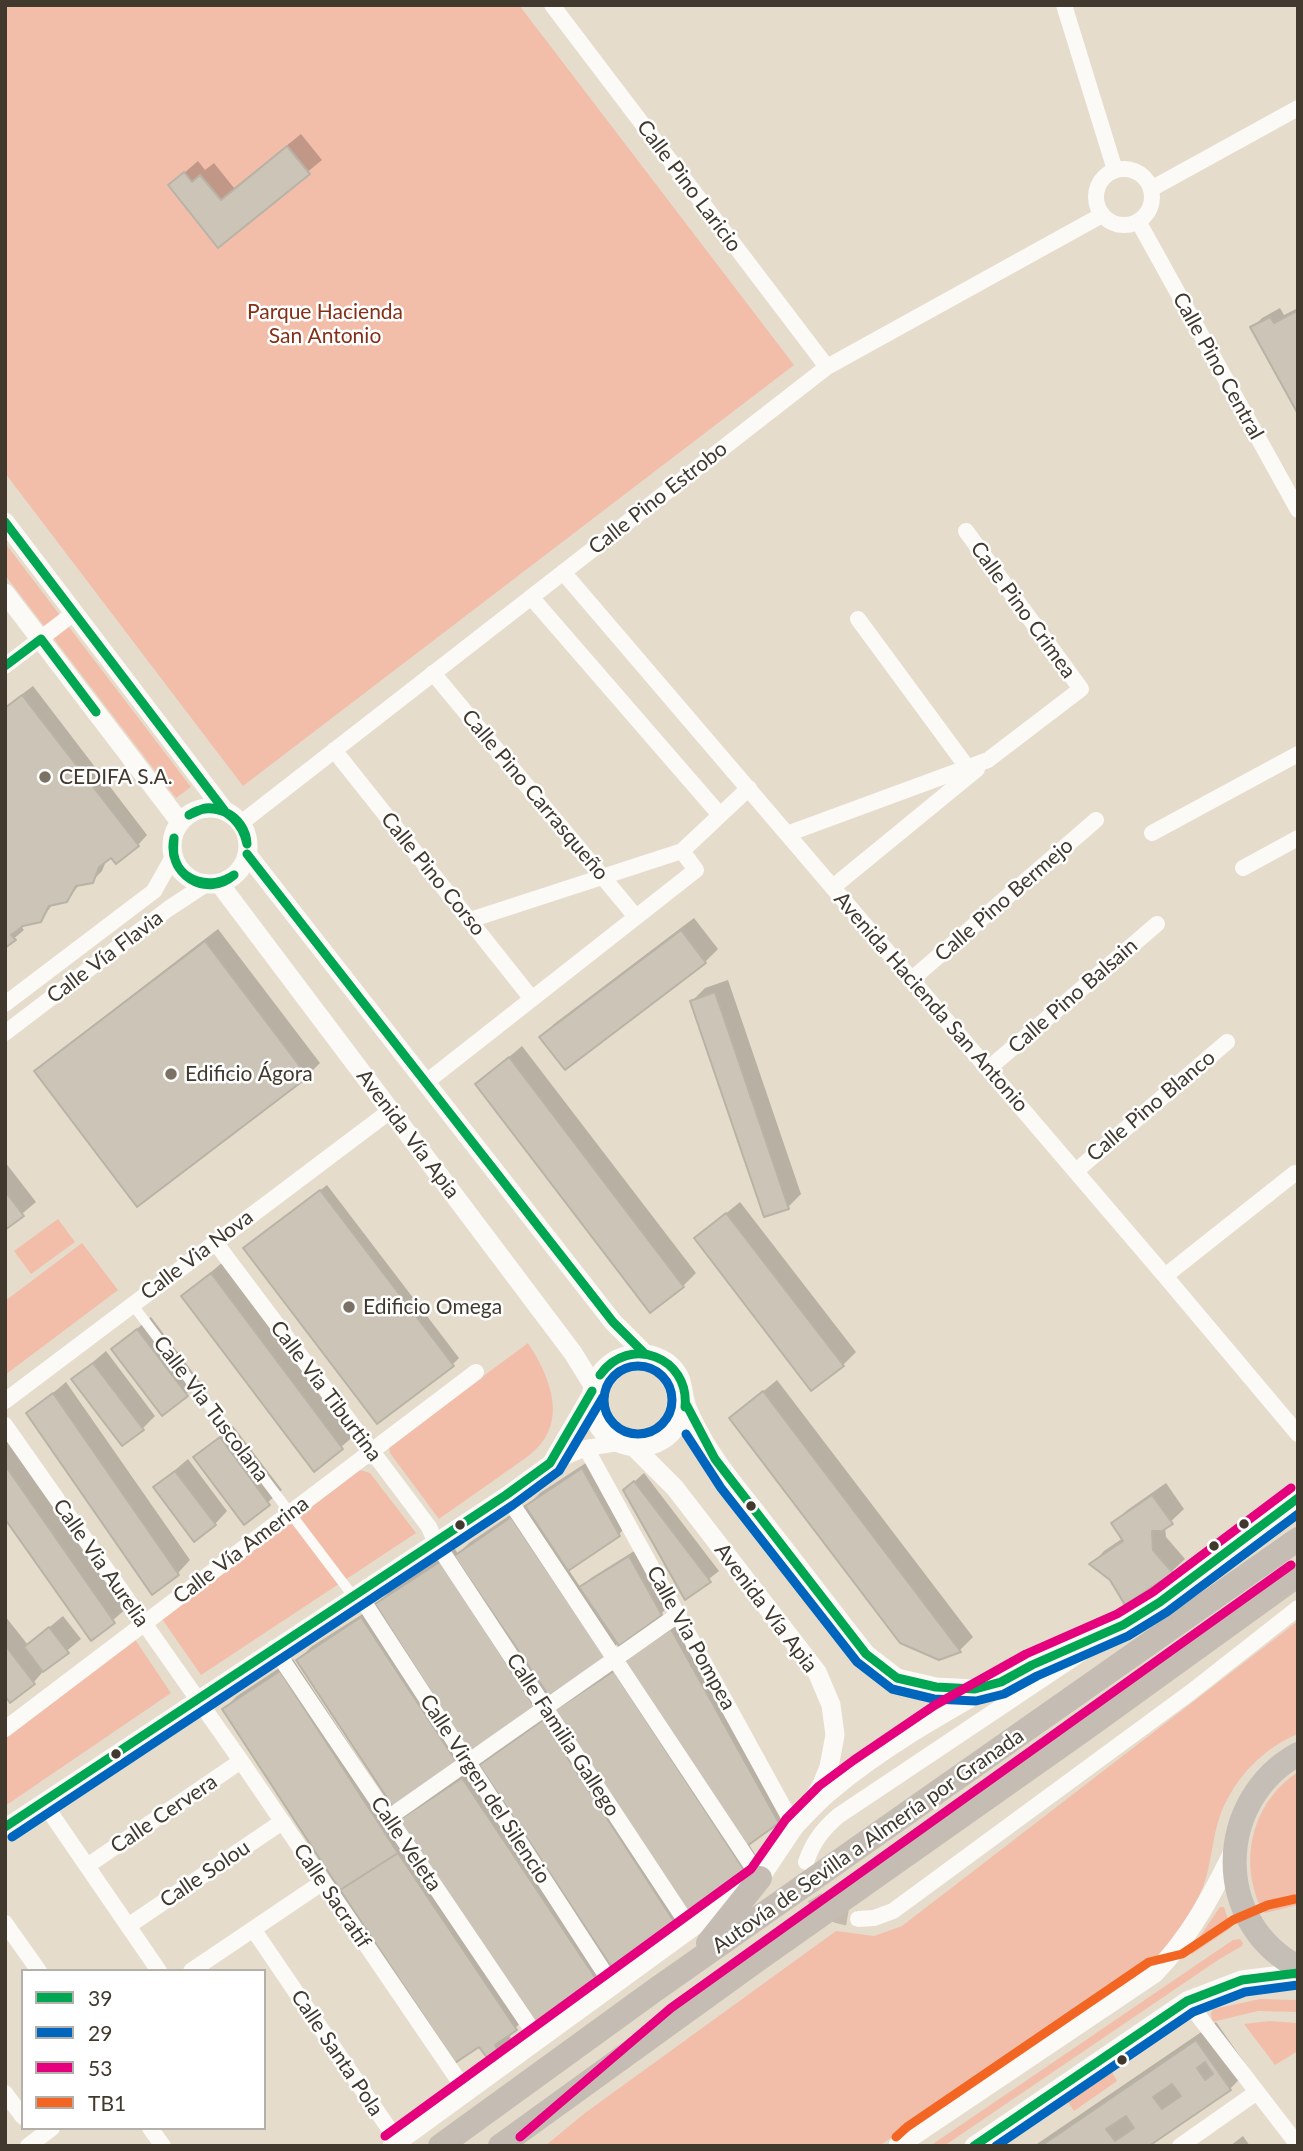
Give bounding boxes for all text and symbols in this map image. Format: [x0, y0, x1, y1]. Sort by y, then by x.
street label: Calle Pino Laricio [631, 115, 747, 257]
street label: Calle Pino Central [1167, 288, 1269, 444]
park label: Parque Hacienda San Antonio [247, 299, 403, 349]
street label: Calle Pino Estrobo [584, 436, 732, 560]
street label: Calle Pino Crimea [965, 537, 1081, 683]
street label: Calle Pino Carrasqueño [456, 705, 614, 885]
place label: CEDIFA S.A. [59, 764, 173, 790]
marker: CEDIFA S.A. [37, 769, 53, 785]
street label: Calle Pino Corso [375, 807, 491, 941]
street label: Calle Pino Bermejo [930, 833, 1078, 967]
street label: Avenida Hacienda San Antonio [828, 887, 1034, 1117]
street label: Calle Vía Flavia [42, 905, 168, 1009]
street label: Calle Pino Balsain [1003, 933, 1143, 1059]
street label: Calle Pino Blanco [1082, 1045, 1220, 1167]
place label: Edificio Ágora [185, 1061, 313, 1087]
street label: Avenida Vía Apia [351, 1064, 465, 1204]
marker: Edificio Ágora [163, 1066, 179, 1082]
street label: Calle Via Nova [136, 1205, 258, 1305]
place label: Edificio Omega [363, 1294, 502, 1320]
marker: Edificio Omega [341, 1299, 357, 1315]
street label: Calle Via Tiburtina [265, 1316, 387, 1466]
street label: Calle Via Tuscolana [148, 1331, 274, 1487]
street label: Calle Vía Amerina [168, 1491, 314, 1609]
street label: Calle Via Aurelia [48, 1494, 154, 1632]
unlabelled marker [744, 1499, 758, 1513]
unlabelled marker [1237, 1517, 1251, 1531]
unlabelled marker [453, 1518, 467, 1532]
street label: Avenida Vía Apia [709, 1538, 823, 1678]
unlabelled marker [1207, 1539, 1221, 1553]
street label: Calle Via Pompea [641, 1562, 741, 1714]
street label: Calle Familia Gallego [501, 1649, 625, 1821]
street label: Calle Virgen del Silencio [414, 1690, 556, 1888]
street label: Autovía de Sevilla a Almería por Granada [707, 1723, 1029, 1959]
unlabelled marker [109, 1747, 123, 1761]
street label: Calle Cervera [106, 1769, 222, 1859]
street label: Calle Veleta [365, 1792, 447, 1896]
street label: Calle Solou [155, 1835, 255, 1913]
street label: Calle Sacratif [288, 1839, 376, 1953]
legend [21, 1969, 266, 2130]
text: 39 [88, 1985, 112, 2010]
street label: Calle Santa Pola [286, 1985, 388, 2121]
text: 29 [88, 2020, 112, 2045]
unlabelled marker [1115, 2053, 1129, 2067]
text: 53 [88, 2055, 112, 2080]
text: TB1 [88, 2090, 126, 2115]

